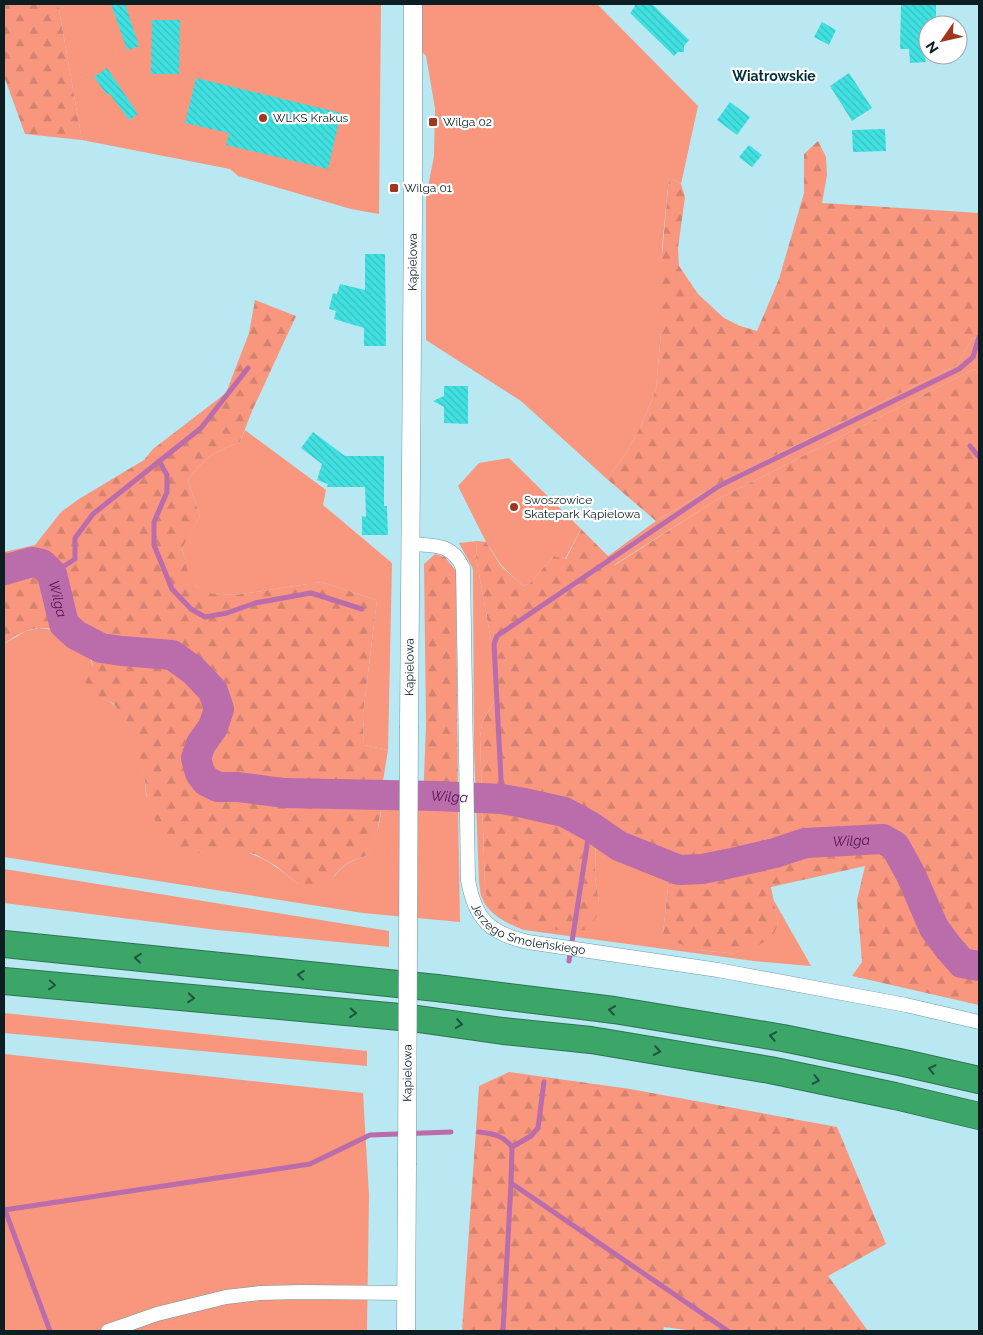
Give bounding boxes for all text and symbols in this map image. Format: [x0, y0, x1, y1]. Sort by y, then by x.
north arrow [918, 15, 968, 65]
text: N [923, 38, 942, 56]
district label: Wiatrowskie [732, 68, 816, 84]
place label: WLKS Krakus [273, 111, 349, 125]
marker: WLKS Krakus [257, 112, 269, 124]
place label: Wilga 02 [443, 115, 492, 129]
marker: Wilga 02 [427, 116, 439, 128]
place label: Wilga 01 [404, 181, 452, 195]
marker: Wilga 01 [388, 182, 400, 194]
street label: Kąpielowa [405, 233, 420, 291]
place label: Swoszowice Skatepark Kąpielowa [524, 493, 640, 521]
marker: Swoszowice Skatepark Kąpielowa [508, 501, 520, 513]
water label: Wilga [46, 579, 70, 619]
street label: Kąpielowa [402, 638, 417, 696]
water label: Wilga [431, 788, 468, 805]
water label: Wilga [832, 832, 870, 850]
street label: Jerzego Smoleńskiego [468, 901, 586, 957]
one-way arrow [134, 952, 142, 963]
one-way arrow [297, 970, 305, 981]
one-way arrow [49, 979, 57, 990]
one-way arrow [187, 992, 195, 1003]
one-way arrow [608, 1005, 617, 1015]
one-way arrow [349, 1007, 357, 1018]
one-way arrow [455, 1019, 464, 1029]
one-way arrow [768, 1032, 777, 1042]
street label: Kąpielowa [400, 1044, 415, 1102]
one-way arrow [652, 1046, 661, 1056]
one-way arrow [927, 1064, 936, 1075]
one-way arrow [812, 1074, 821, 1084]

